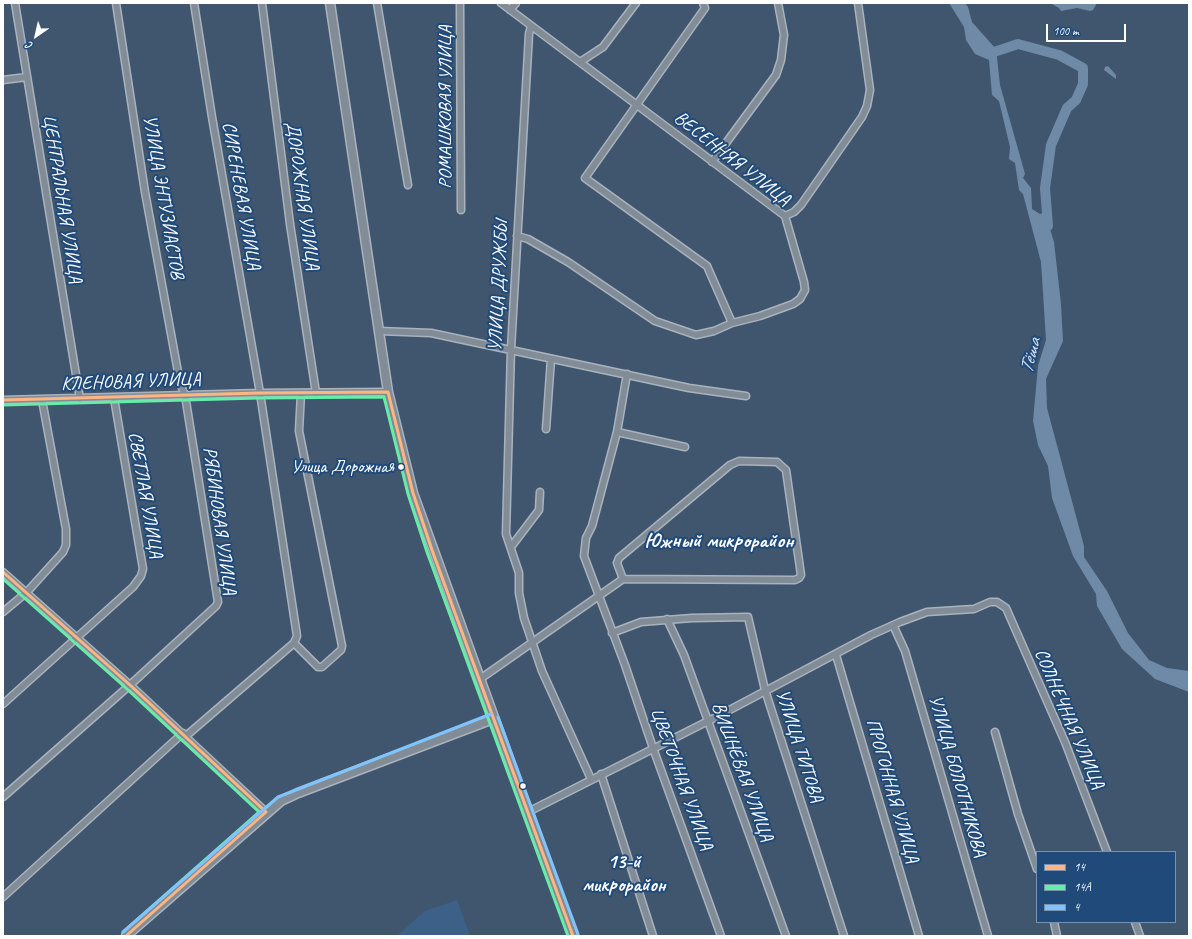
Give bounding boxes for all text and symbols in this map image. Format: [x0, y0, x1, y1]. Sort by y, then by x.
north arrow [16, 16, 56, 56]
scale bar [1048, 16, 1128, 42]
text: 100 m [1053, 23, 1079, 39]
street label: РОМАШКОВАЯ УЛИЦА [435, 25, 457, 189]
text: С [23, 39, 35, 53]
street label: ВЕСЕННЯЯ УЛИЦА [669, 107, 795, 211]
street label: ЦЕНТРАЛЬНАЯ УЛИЦА [37, 113, 87, 285]
street label: УЛИЦА ЭНТУЗИАСТОВ [137, 113, 189, 281]
street label: СИРЕНЕВАЯ УЛИЦА [217, 120, 265, 272]
street label: ДОРОЖНАЯ УЛИЦА [280, 120, 324, 272]
street label: УЛИЦА ДРУЖБЫ [484, 220, 514, 352]
water label: Тёша [1015, 336, 1047, 376]
street label: КЛЕНОВАЯ УЛИЦА [61, 368, 201, 396]
street label: СВЕТЛАЯ УЛИЦА [123, 430, 167, 560]
street label: РЯБИНОВАЯ УЛИЦА [197, 446, 241, 596]
place label: Улица Дорожная [291, 456, 394, 478]
marker: Улица Дорожная [396, 462, 406, 472]
district label: Южный микрорайон [645, 528, 793, 554]
street label: СОЛНЕЧНАЯ УЛИЦА [1029, 645, 1109, 793]
street label: УЛИЦА ТИТОВА [770, 687, 828, 805]
street label: УЛИЦА БОЛОТНИКОВА [923, 693, 991, 859]
street label: ВИШНЁВАЯ УЛИЦА [706, 699, 778, 845]
street label: ЦВЕТОЧНАЯ УЛИЦА [645, 705, 717, 853]
street label: ПРОГОННАЯ УЛИЦА [861, 716, 923, 866]
unlabelled marker [518, 781, 528, 791]
district label: 13-й микрорайон [582, 851, 666, 898]
legend [1036, 851, 1176, 923]
text: 14 [1074, 859, 1085, 875]
text: 14А [1074, 879, 1091, 895]
text: 4 [1074, 899, 1079, 915]

